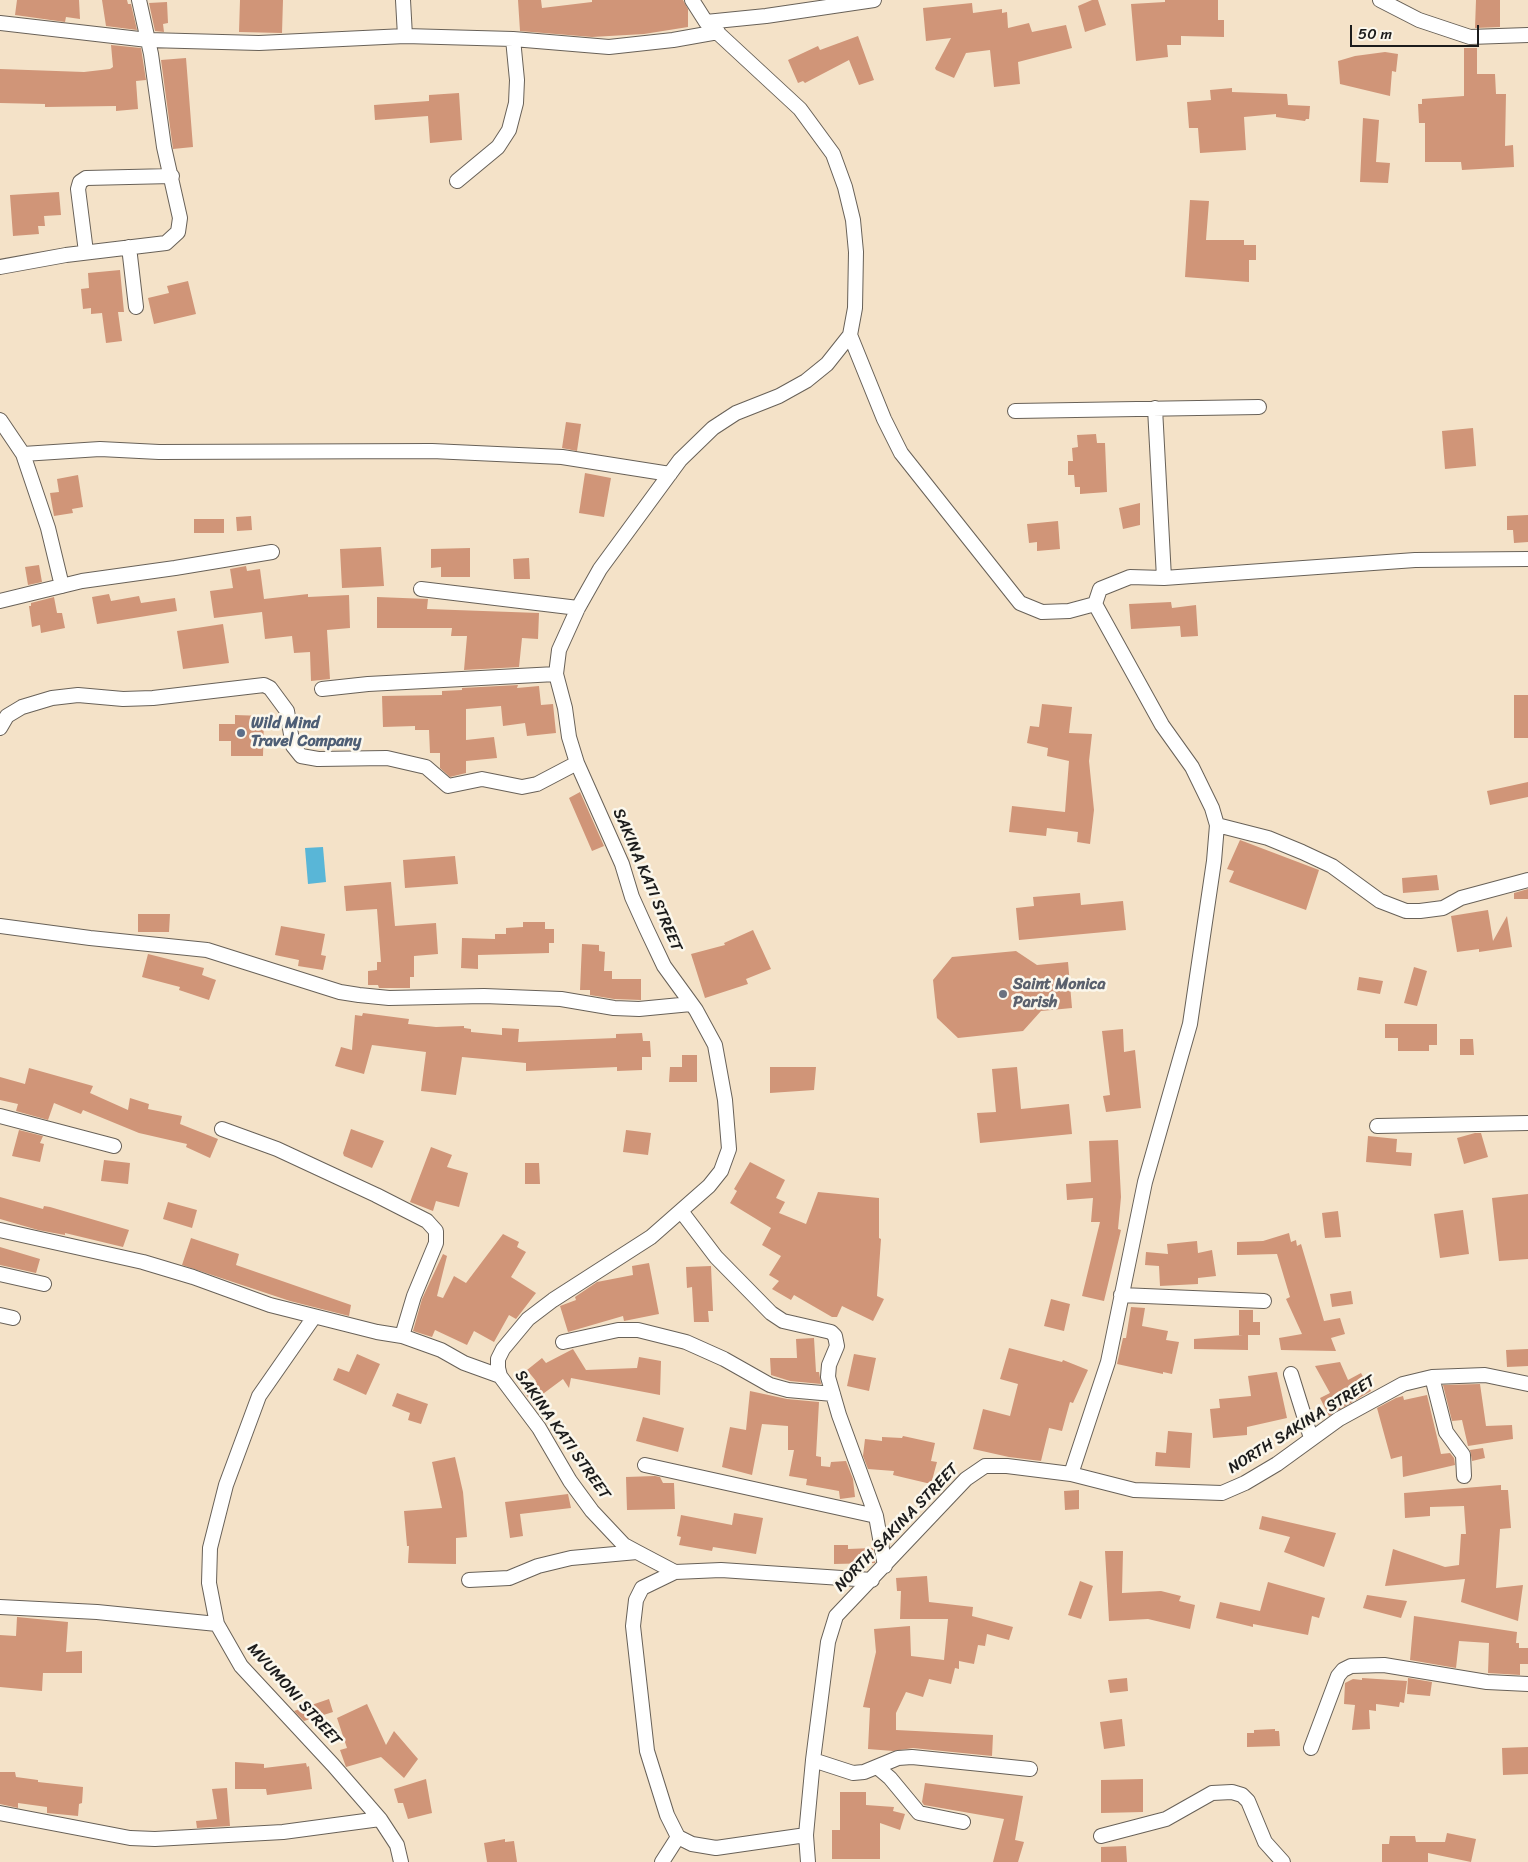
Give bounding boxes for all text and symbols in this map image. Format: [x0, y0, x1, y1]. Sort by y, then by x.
scale bar [1353, 15, 1482, 47]
text: 50 m [1358, 21, 1392, 47]
place label: Wild Mind Travel Company [251, 714, 361, 752]
marker: Wild Mind Travel Company [235, 727, 247, 739]
street label: SAKINA KATI STREET [608, 806, 686, 954]
place label: Saint Monica Parish [1013, 975, 1106, 1013]
marker: Saint Monica Parish [997, 988, 1009, 1000]
street label: SAKINA KATI STREET [510, 1367, 614, 1503]
street label: NORTH SAKINA STREET [1225, 1372, 1379, 1478]
street label: NORTH SAKINA STREET [831, 1460, 963, 1596]
street label: MVUMONI STREET [243, 1640, 345, 1750]

